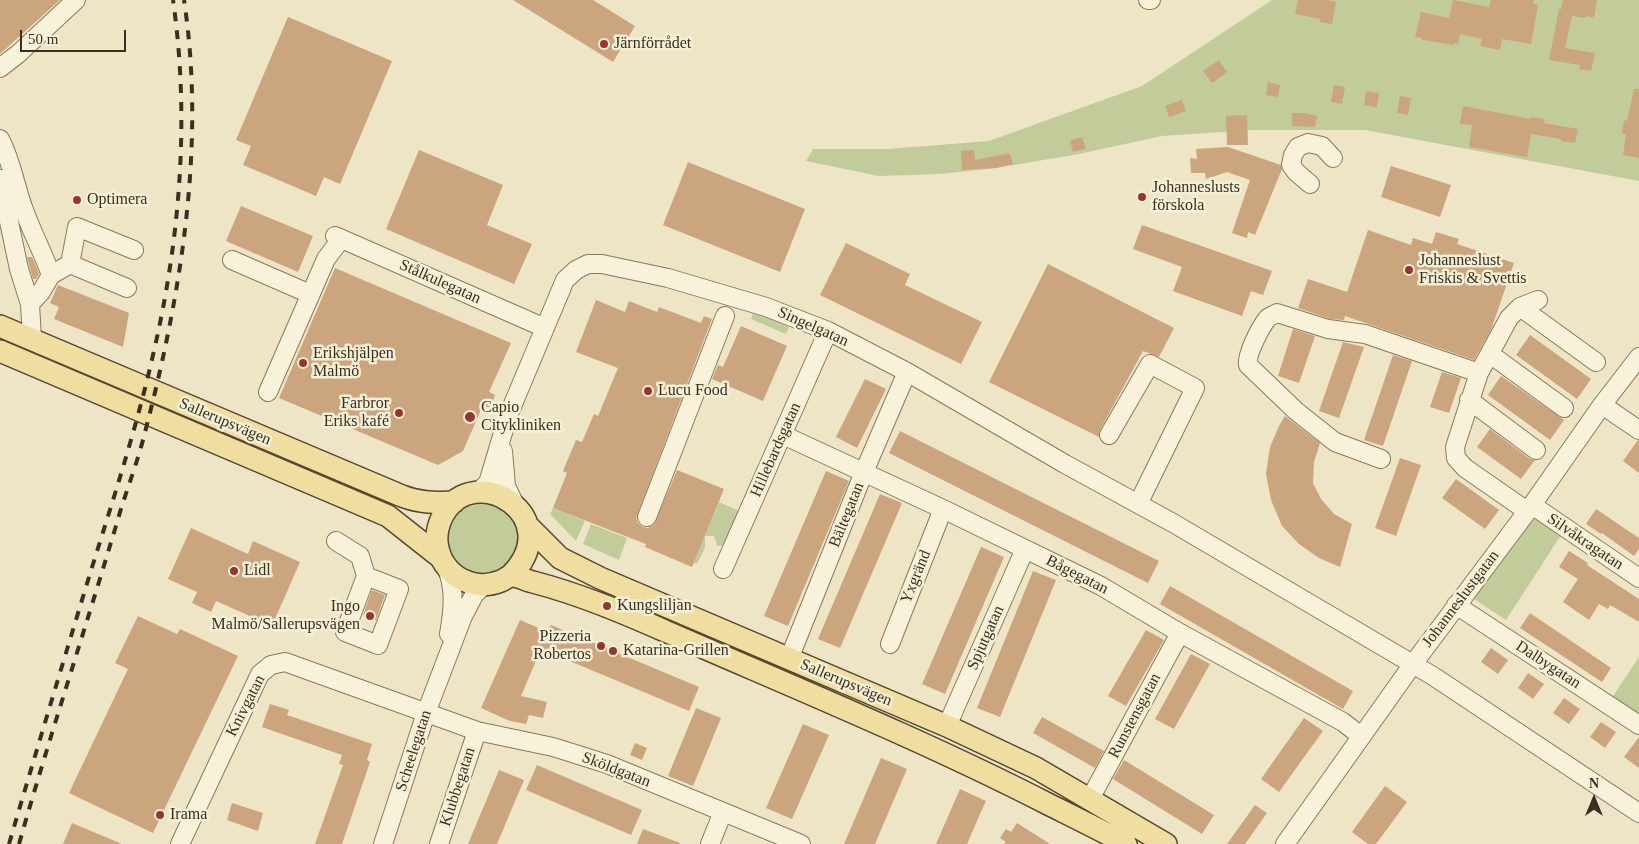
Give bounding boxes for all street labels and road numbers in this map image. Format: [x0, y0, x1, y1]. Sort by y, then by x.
street label: Stålkulegatan [396, 256, 484, 308]
street label: Singelgatan [775, 303, 851, 351]
street label: Sallerupsvägen [176, 394, 274, 450]
street label: Hillebardsgatan [747, 400, 805, 500]
street label: Bältegatan [825, 480, 869, 550]
street label: Silvåkragatan [1543, 509, 1627, 575]
street label: Yxgränd [897, 547, 935, 607]
street label: Johanneslustgatan [1418, 547, 1504, 651]
street label: Bågegatan [1043, 551, 1111, 599]
street label: Spjutgatan [963, 603, 1009, 673]
street label: Dalbygatan [1512, 637, 1584, 693]
street label: Sallerupsvägen [797, 655, 895, 711]
street label: Runstensgatan [1105, 670, 1165, 762]
street label: Knivgatan [222, 672, 270, 740]
street label: Scheelegatan [392, 708, 436, 794]
street label: Klubbegatan [436, 745, 480, 829]
street label: Sköldgatan [579, 748, 653, 792]

